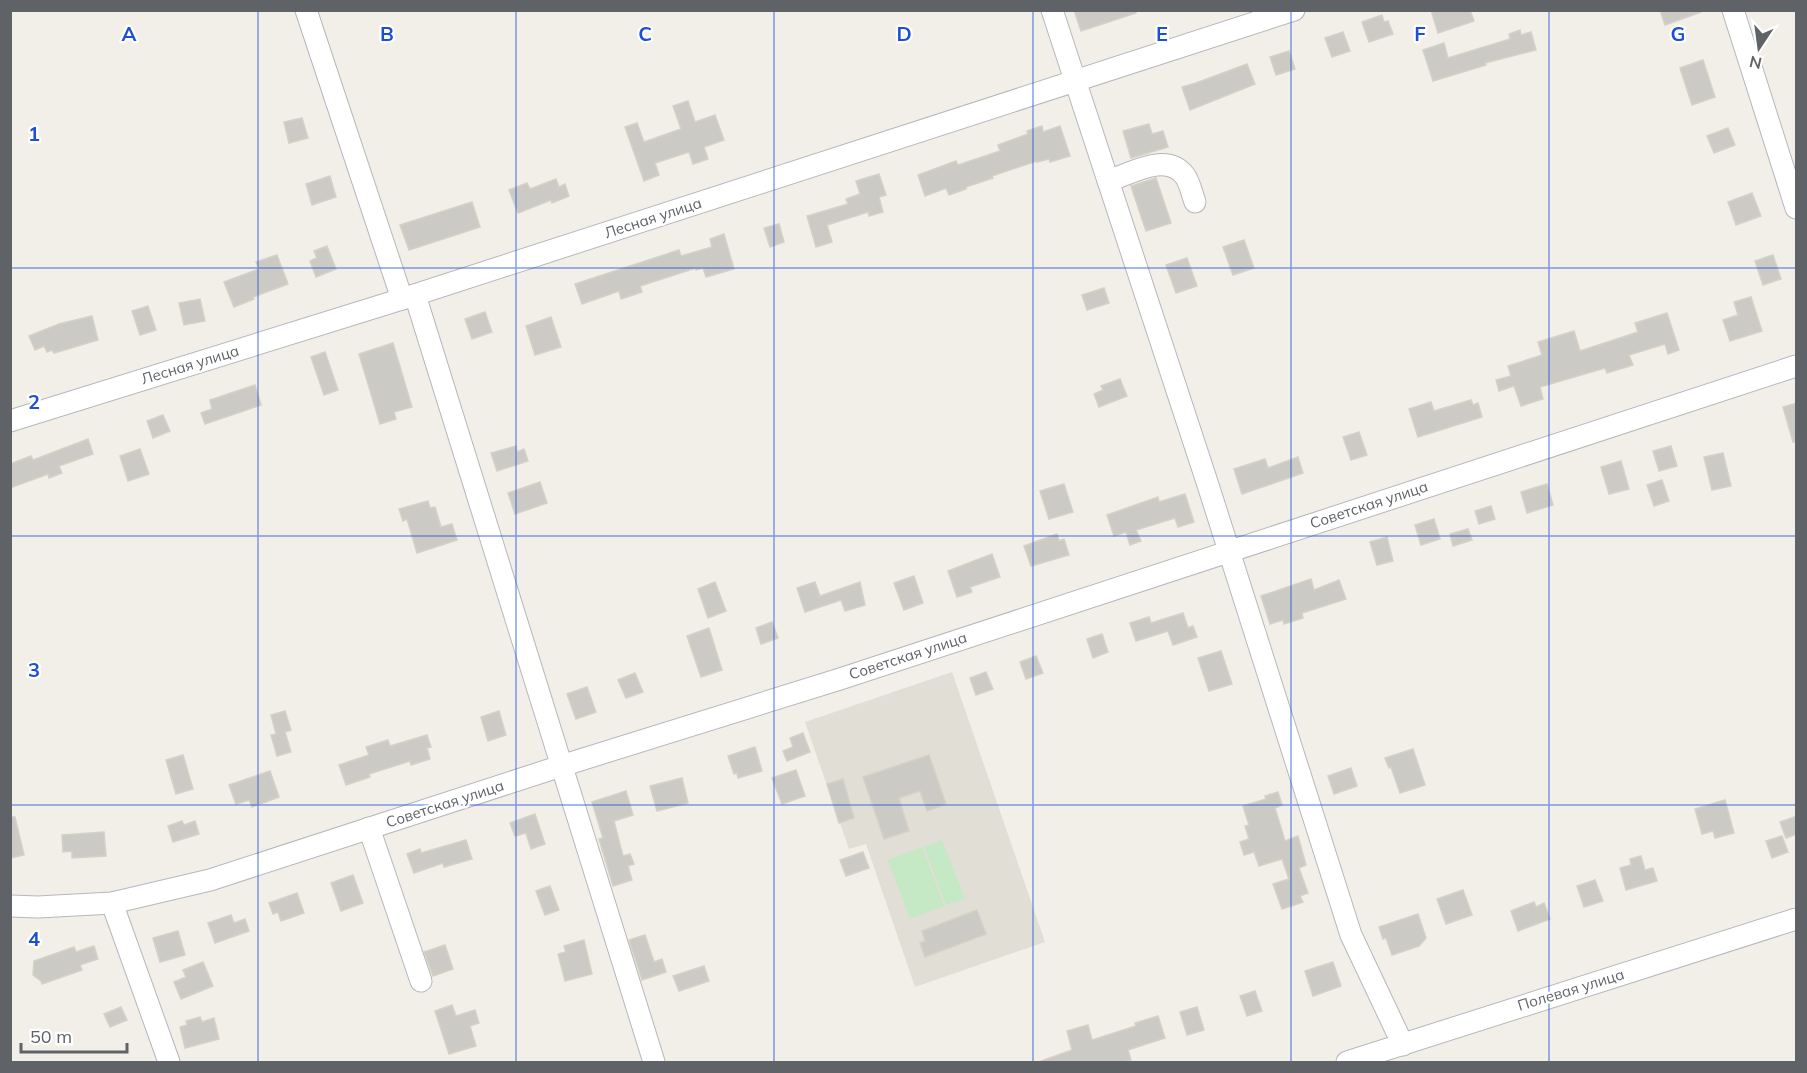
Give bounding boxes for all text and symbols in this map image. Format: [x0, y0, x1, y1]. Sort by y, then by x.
north arrow [1729, 18, 1789, 78]
text: A [122, 21, 137, 46]
text: B [380, 21, 394, 46]
text: C [638, 21, 652, 46]
text: D [896, 21, 912, 46]
text: E [1156, 21, 1168, 46]
text: F [1414, 21, 1426, 46]
text: G [1671, 21, 1685, 46]
text: N [1747, 52, 1764, 74]
text: 1 [28, 121, 40, 146]
street label: Лесная улица [602, 193, 704, 242]
street label: Лесная улица [139, 341, 241, 388]
text: 2 [28, 389, 40, 414]
street label: Советская улица [1307, 476, 1430, 533]
street label: Советская улица [846, 627, 969, 684]
text: 3 [28, 657, 40, 682]
street label: Советская улица [383, 775, 506, 832]
text: 4 [28, 926, 40, 951]
street label: Полевая улица [1515, 964, 1626, 1015]
scale bar [21, 1016, 128, 1054]
text: 50 m [30, 1025, 72, 1048]

